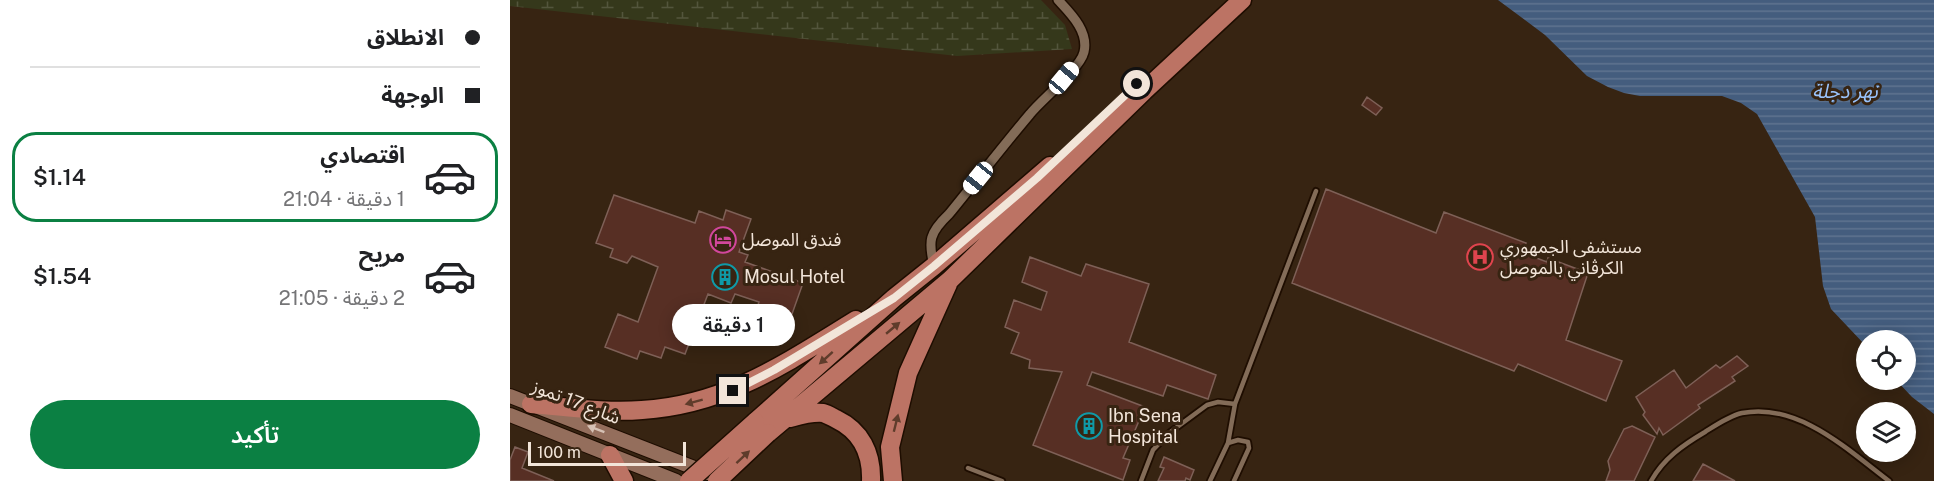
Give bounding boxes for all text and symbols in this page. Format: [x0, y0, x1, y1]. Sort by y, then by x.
text: الانطلاق [367, 24, 444, 50]
car [1046, 58, 1082, 98]
route start [1123, 70, 1150, 97]
water label: نهر دجلة [1812, 79, 1879, 103]
text: الوجهة [381, 82, 444, 108]
text: اقتصادي [320, 142, 405, 168]
icon: car [423, 150, 477, 204]
car [960, 158, 996, 198]
text: $1.14 [33, 164, 86, 190]
text: 1 دقيقة · 21:04 [283, 187, 405, 211]
hotel icon: فندق الموصل [708, 225, 738, 255]
place label: فندق الموصل [742, 229, 841, 251]
place label: مستشفى الجمهوري الكرڤاني بالموصل [1500, 236, 1642, 281]
text: مريح [359, 241, 405, 267]
hospital icon: مستشفى الجمهوري الكرڤاني بالموصل [1465, 242, 1495, 272]
icon: car [423, 249, 477, 303]
building icon: Mosul Hotel [710, 262, 740, 292]
text: $1.54 [33, 263, 91, 289]
place label: Mosul Hotel [744, 266, 845, 287]
text: 2 دقيقة · 21:05 [279, 286, 405, 310]
callout: 1 دقيقة [672, 304, 794, 346]
text: 1 دقيقة [703, 313, 764, 337]
one-way arrow [885, 322, 900, 335]
map controls [1856, 330, 1916, 462]
button: locate [1856, 330, 1916, 390]
one-way arrow [819, 351, 834, 364]
street label: شارع 17 تموز [527, 375, 623, 432]
route end [719, 377, 746, 404]
one-way arrow [685, 398, 703, 408]
button: تأكيد [30, 400, 480, 469]
button: layers [1856, 402, 1916, 462]
place label: Ibn Sena Hospital [1108, 405, 1181, 447]
building icon: Ibn Sena Hospital [1074, 411, 1104, 441]
one-way arrow [891, 414, 901, 433]
one-way arrow [587, 424, 605, 434]
scale bar [528, 439, 686, 466]
text: 100 m [537, 443, 581, 462]
one-way arrow [735, 450, 750, 464]

